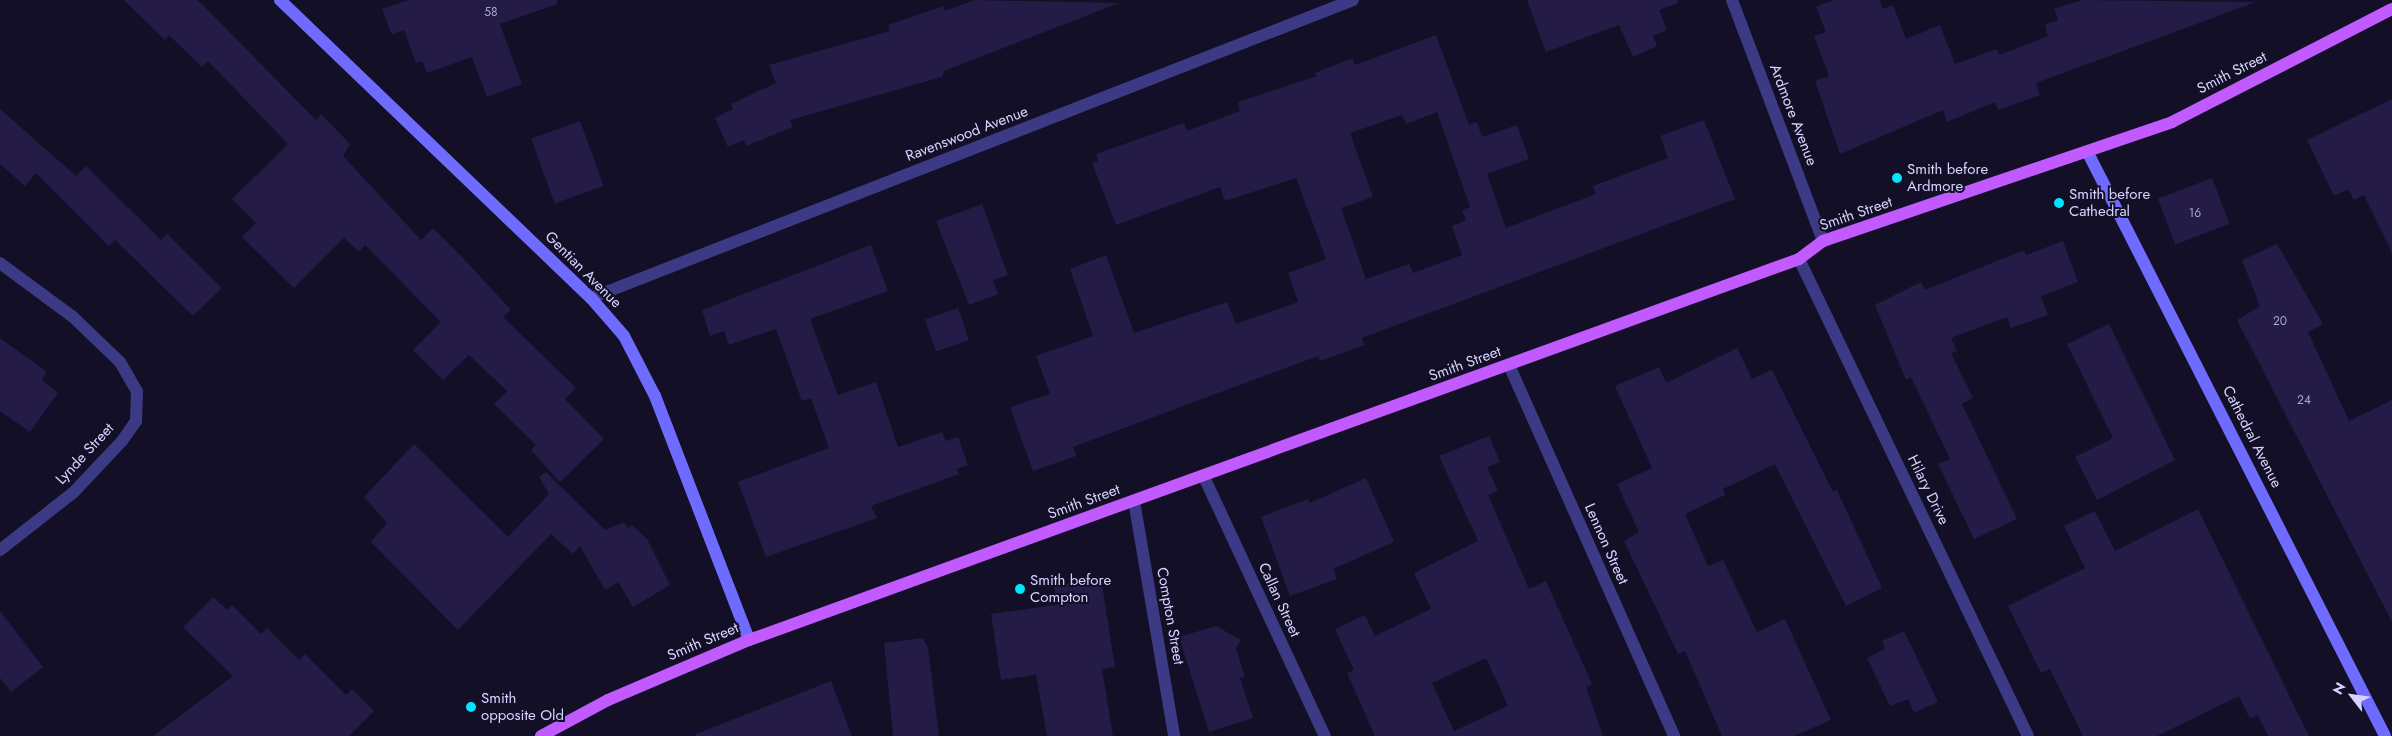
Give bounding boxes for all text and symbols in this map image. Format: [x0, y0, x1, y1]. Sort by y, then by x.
house number: 58 [484, 6, 498, 20]
street label: Smith Street [2194, 48, 2270, 98]
street label: Ardmore Avenue [1765, 62, 1821, 168]
street label: Ravenswood Avenue [903, 102, 1031, 166]
place label: Smith before Ardmore [1907, 160, 1988, 195]
marker: Smith before Ardmore [1891, 172, 1903, 184]
place label: Smith before Cathedral [2069, 185, 2150, 220]
street label: Smith Street [1817, 193, 1895, 235]
marker: Smith before Cathedral [2053, 197, 2065, 209]
house number: 16 [2189, 207, 2201, 221]
street label: Gentian Avenue [541, 228, 625, 312]
house number: 20 [2273, 315, 2287, 329]
street label: Smith Street [1426, 343, 1504, 385]
street label: Cathedral Avenue [2218, 383, 2286, 491]
house number: 24 [2297, 394, 2311, 408]
street label: Lynde Street [52, 420, 118, 488]
street label: Hilary Drive [1903, 452, 1953, 528]
street label: Smith Street [1045, 481, 1123, 523]
street label: Lennon Street [1580, 501, 1632, 587]
street label: Callan Street [1254, 560, 1304, 640]
street label: Compton Street [1153, 566, 1187, 666]
place label: Smith before Compton [1030, 571, 1111, 606]
marker: Smith before Compton [1014, 583, 1026, 595]
street label: Smith Street [665, 619, 741, 665]
north arrow [2327, 671, 2377, 721]
text: N [2328, 679, 2350, 698]
place label: Smith opposite Old [481, 689, 564, 724]
marker: Smith opposite Old [465, 701, 477, 713]

